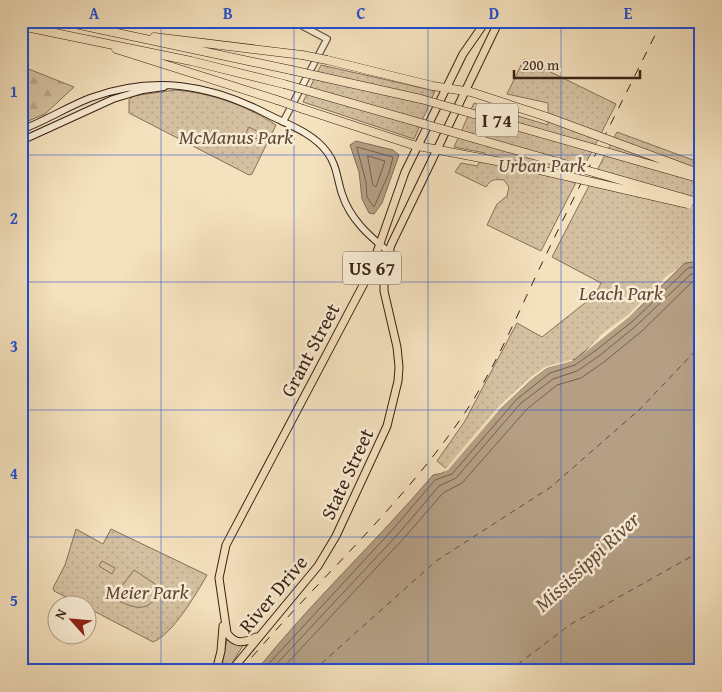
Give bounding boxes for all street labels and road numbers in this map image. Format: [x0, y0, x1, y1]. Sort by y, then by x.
road number: I 74 [476, 104, 518, 136]
road number: US 67 [343, 252, 401, 284]
street label: Grant Street [273, 298, 346, 402]
street label: State Street [313, 423, 380, 524]
street label: River Drive [231, 549, 314, 639]

